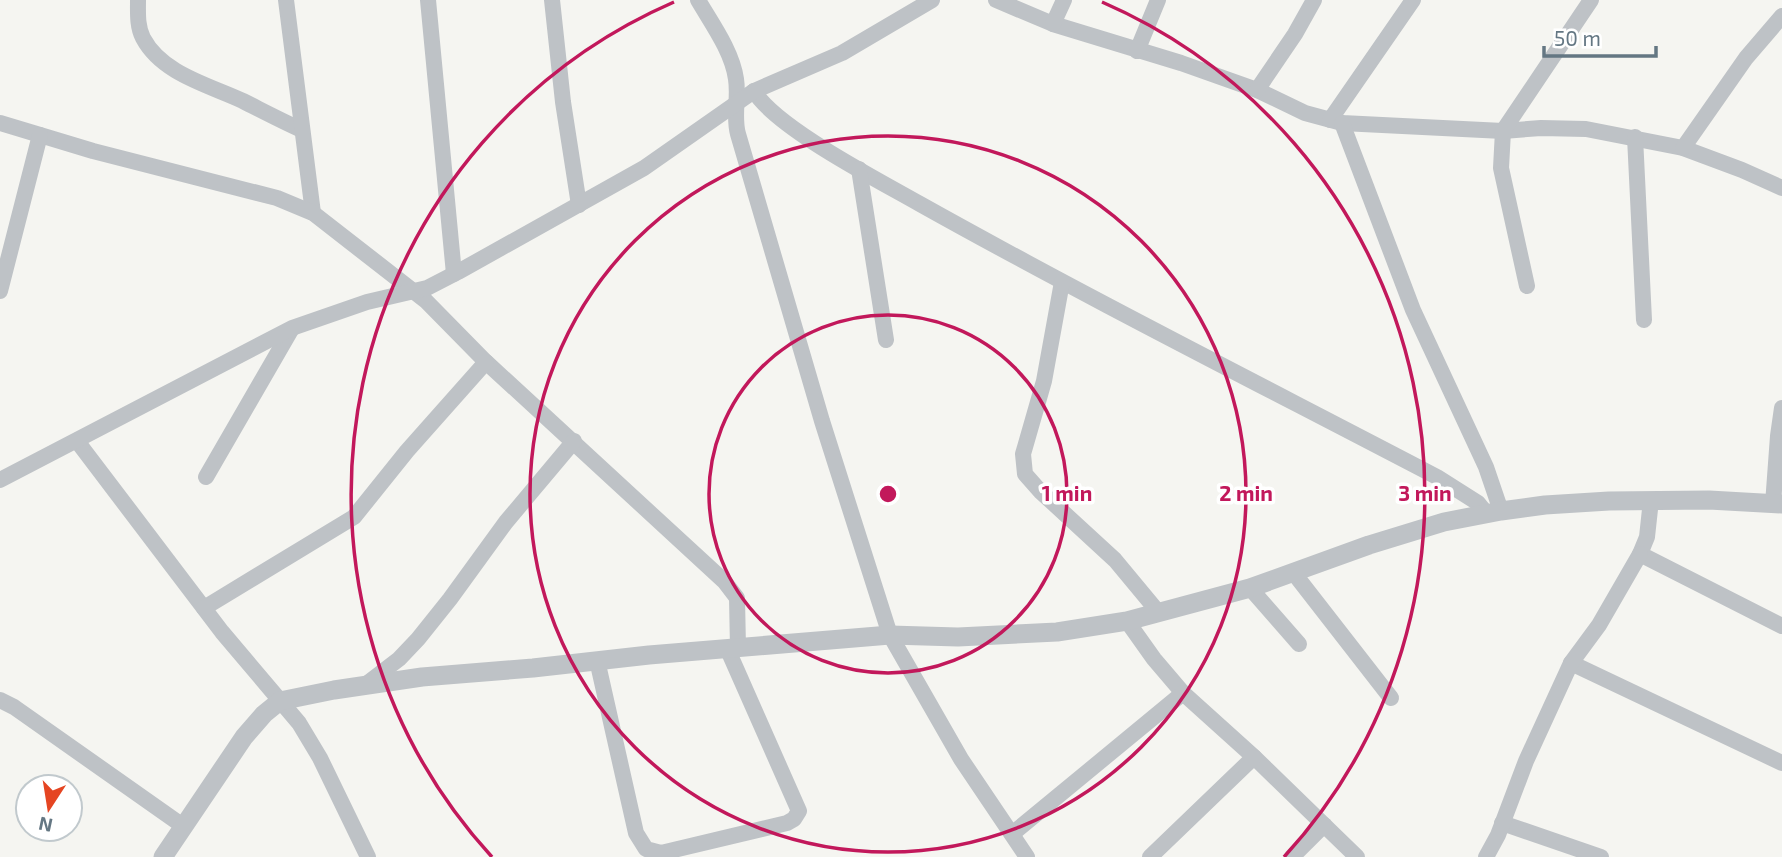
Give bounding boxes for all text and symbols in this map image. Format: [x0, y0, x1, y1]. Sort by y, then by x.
scale bar [1544, 14, 1656, 58]
text: 50 m [1554, 25, 1601, 50]
text: 1 min [1042, 480, 1092, 505]
text: 2 min [1219, 480, 1273, 505]
text: 3 min [1398, 480, 1452, 505]
centre of rings [876, 482, 900, 506]
north arrow [14, 773, 84, 843]
text: N [36, 812, 54, 838]

